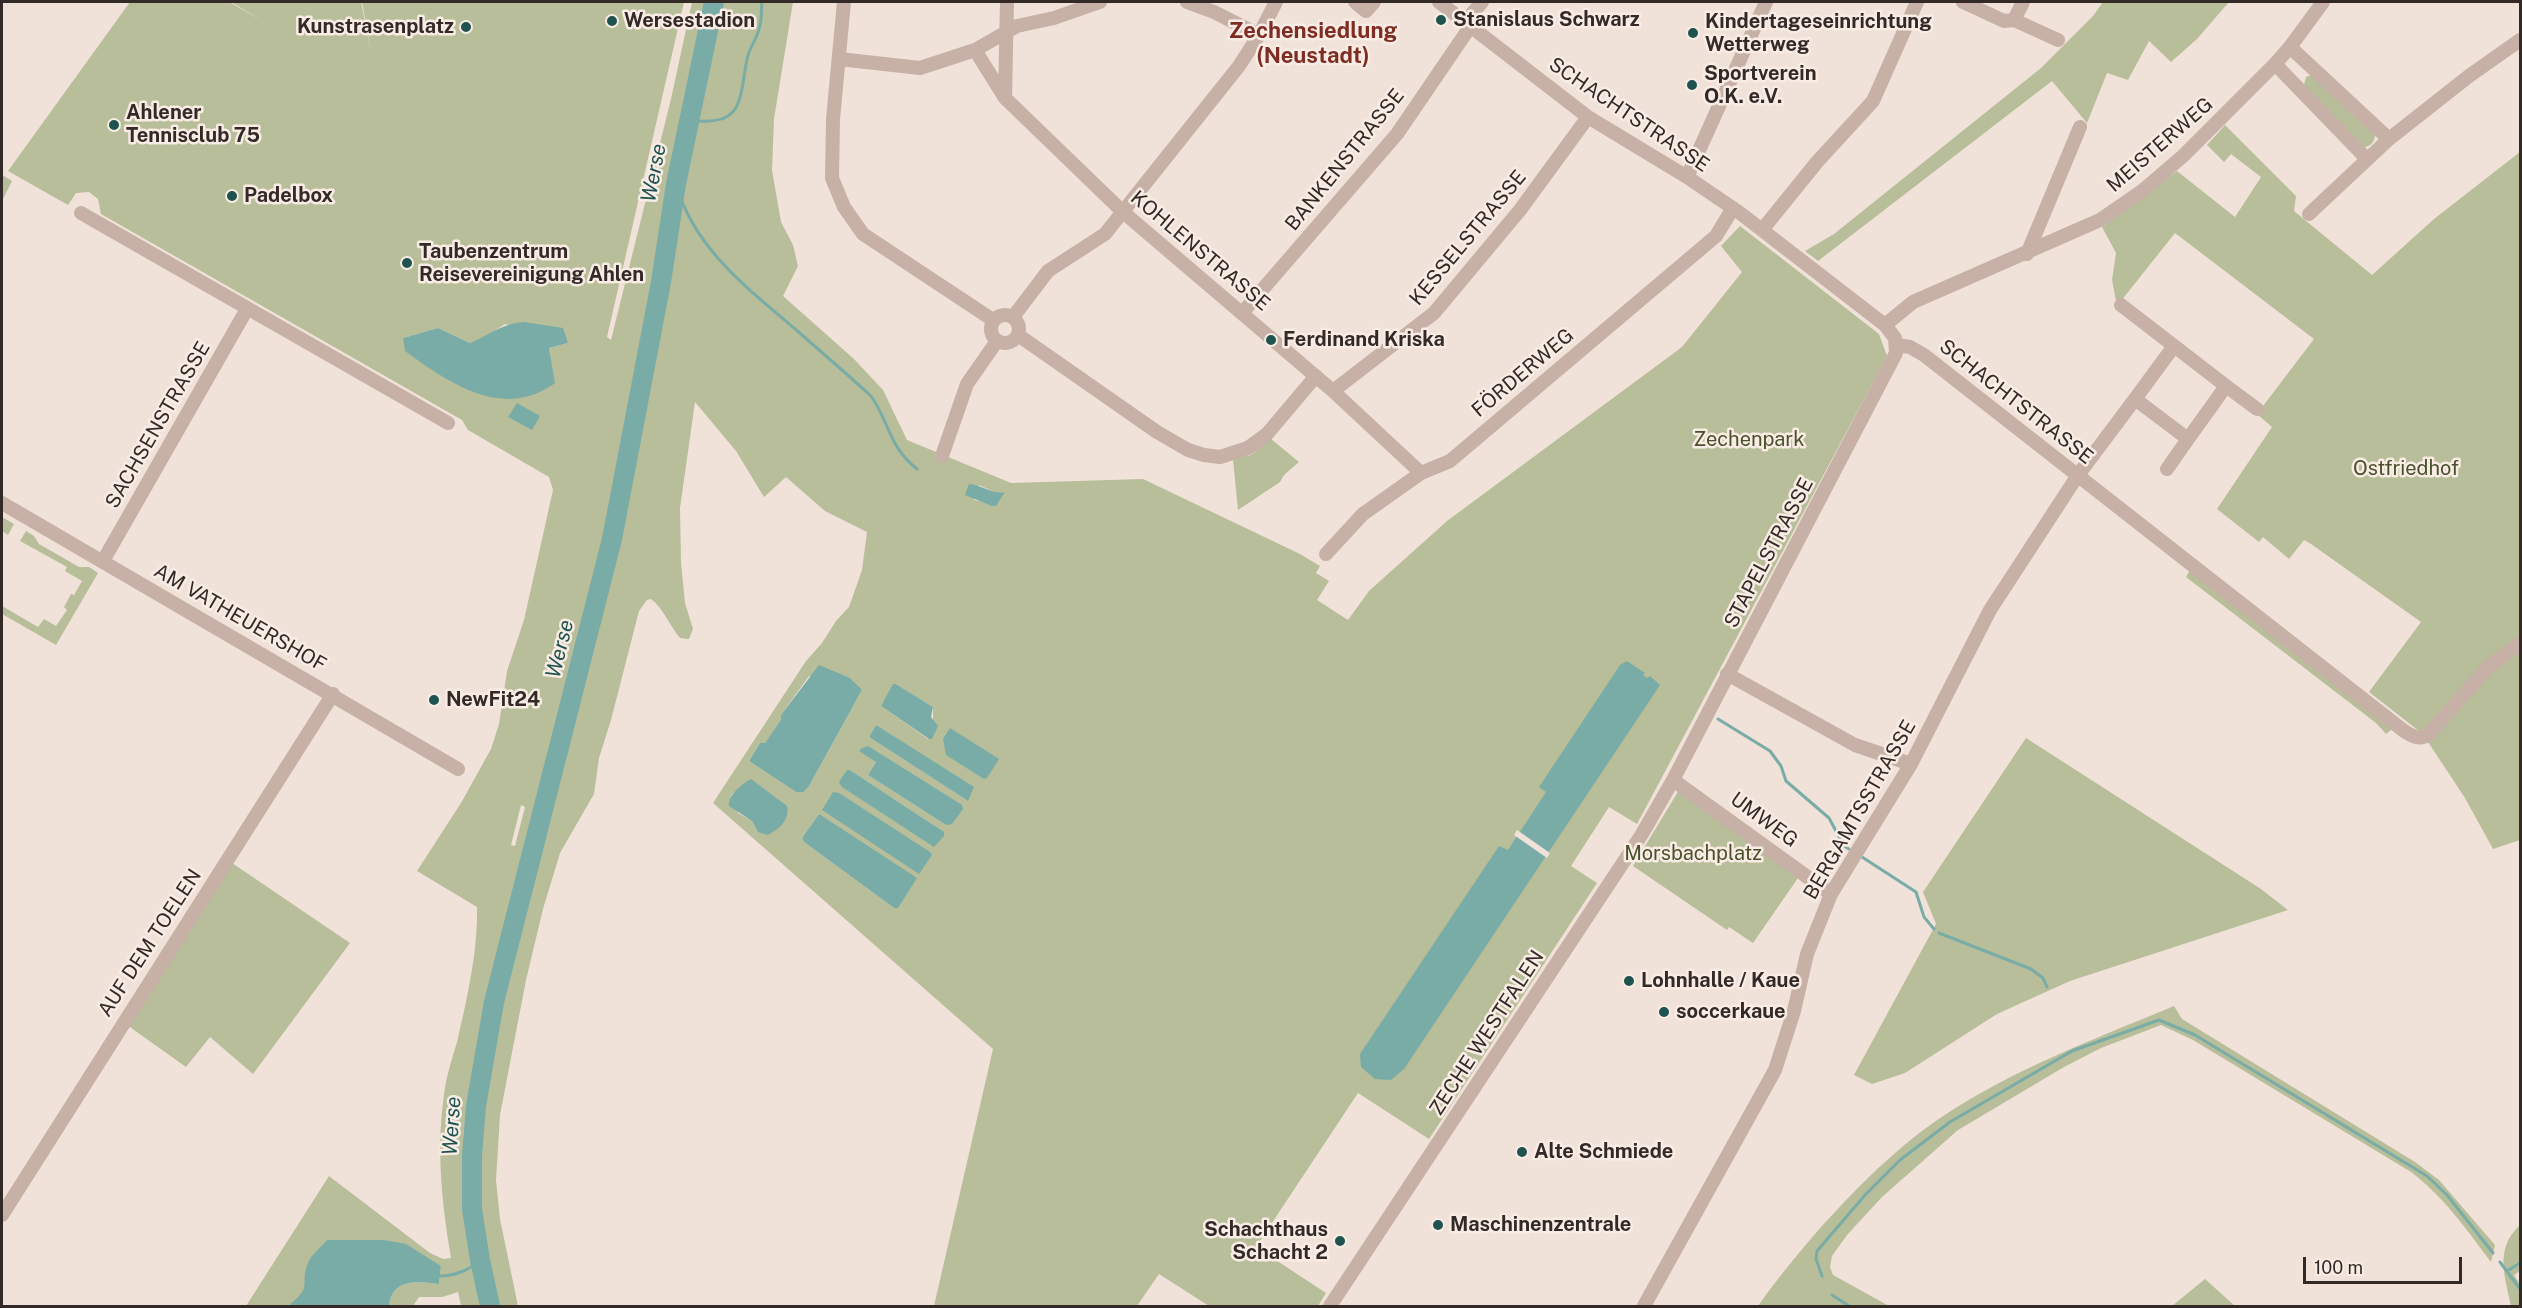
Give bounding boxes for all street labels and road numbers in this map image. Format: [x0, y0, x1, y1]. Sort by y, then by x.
street label: SCHACHTSTRASSE [1544, 52, 1714, 178]
street label: BANKENSTRASSE [1280, 84, 1410, 236]
street label: MEISTERWEG [2102, 92, 2218, 198]
street label: KESSELSTRASSE [1404, 166, 1532, 310]
street label: KOHLENSTRASSE [1125, 186, 1275, 316]
street label: FÖRDERWEG [1467, 323, 1579, 423]
street label: SCHACHTSTRASSE [1934, 335, 2098, 469]
street label: SACHSENSTRASSE [101, 337, 215, 513]
street label: STAPELSTRASSE [1719, 474, 1819, 632]
street label: AM VATHEUERSHOF [150, 559, 330, 677]
street label: BERGAMTSSTRASSE [1799, 716, 1921, 904]
street label: UMWEG [1725, 787, 1803, 853]
street label: AUF DEM TOELEN [93, 865, 207, 1021]
street label: ZECHE WESTFALEN [1425, 946, 1549, 1120]

